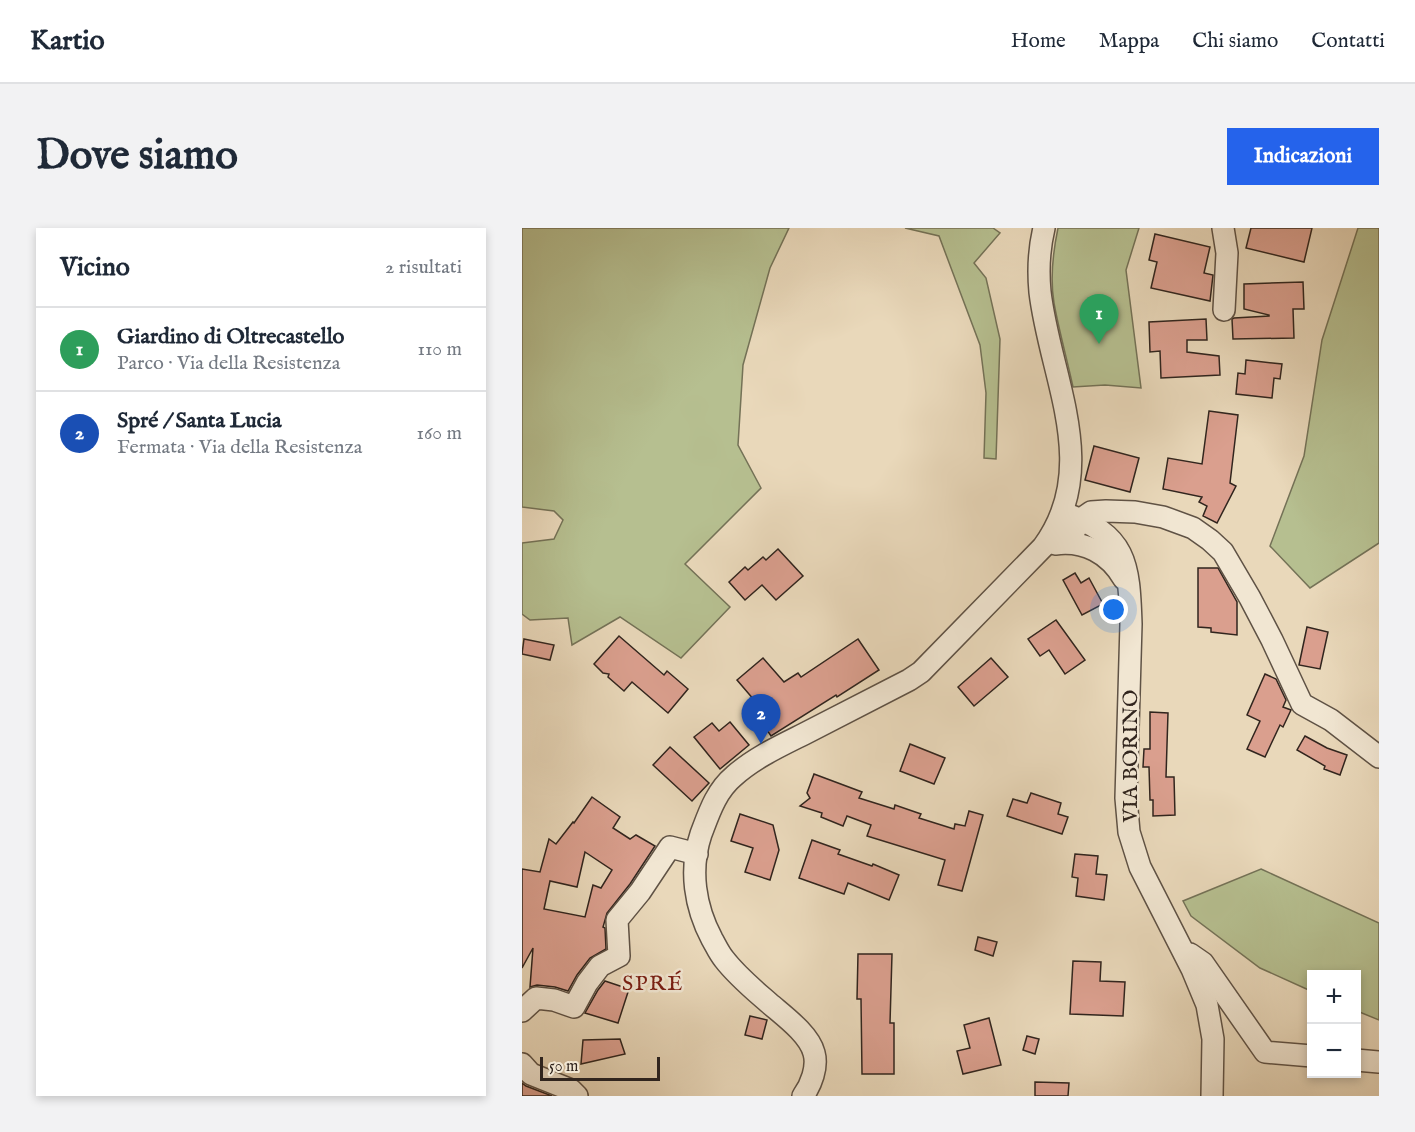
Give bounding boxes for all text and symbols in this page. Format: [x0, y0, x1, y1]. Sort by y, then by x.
text: Kartio [30, 24, 105, 59]
text: Home [1011, 28, 1066, 55]
text: Mappa [1099, 28, 1159, 55]
text: Chi siamo [1192, 28, 1278, 55]
text: Contatti [1311, 28, 1385, 55]
button: Indicazioni [1227, 128, 1379, 185]
text: Dove siamo [36, 130, 238, 183]
text: Vicino [60, 251, 130, 284]
text: 2 risultati [385, 255, 462, 280]
pin: 1 [1080, 294, 1118, 344]
text: Giardino di Oltrecastello [117, 323, 344, 351]
text: 1 [76, 337, 83, 362]
text: 110 m [418, 337, 462, 362]
text: Parco · Via della Resistenza [117, 351, 341, 376]
text: Spré / Santa Lucia [117, 407, 282, 435]
text: 2 [75, 421, 84, 446]
text: 160 m [416, 421, 462, 446]
text: Fermata · Via della Resistenza [117, 435, 362, 460]
your location [1099, 595, 1128, 624]
street label: VIA BORINO [1118, 690, 1145, 823]
pin: 2 [742, 694, 780, 744]
district label: SPRÉ [622, 970, 684, 998]
map controls [1307, 970, 1361, 1078]
button: + [1307, 970, 1361, 1024]
button: − [1307, 1024, 1361, 1078]
scale bar [540, 1054, 660, 1082]
text: 50 m [549, 1057, 578, 1077]

